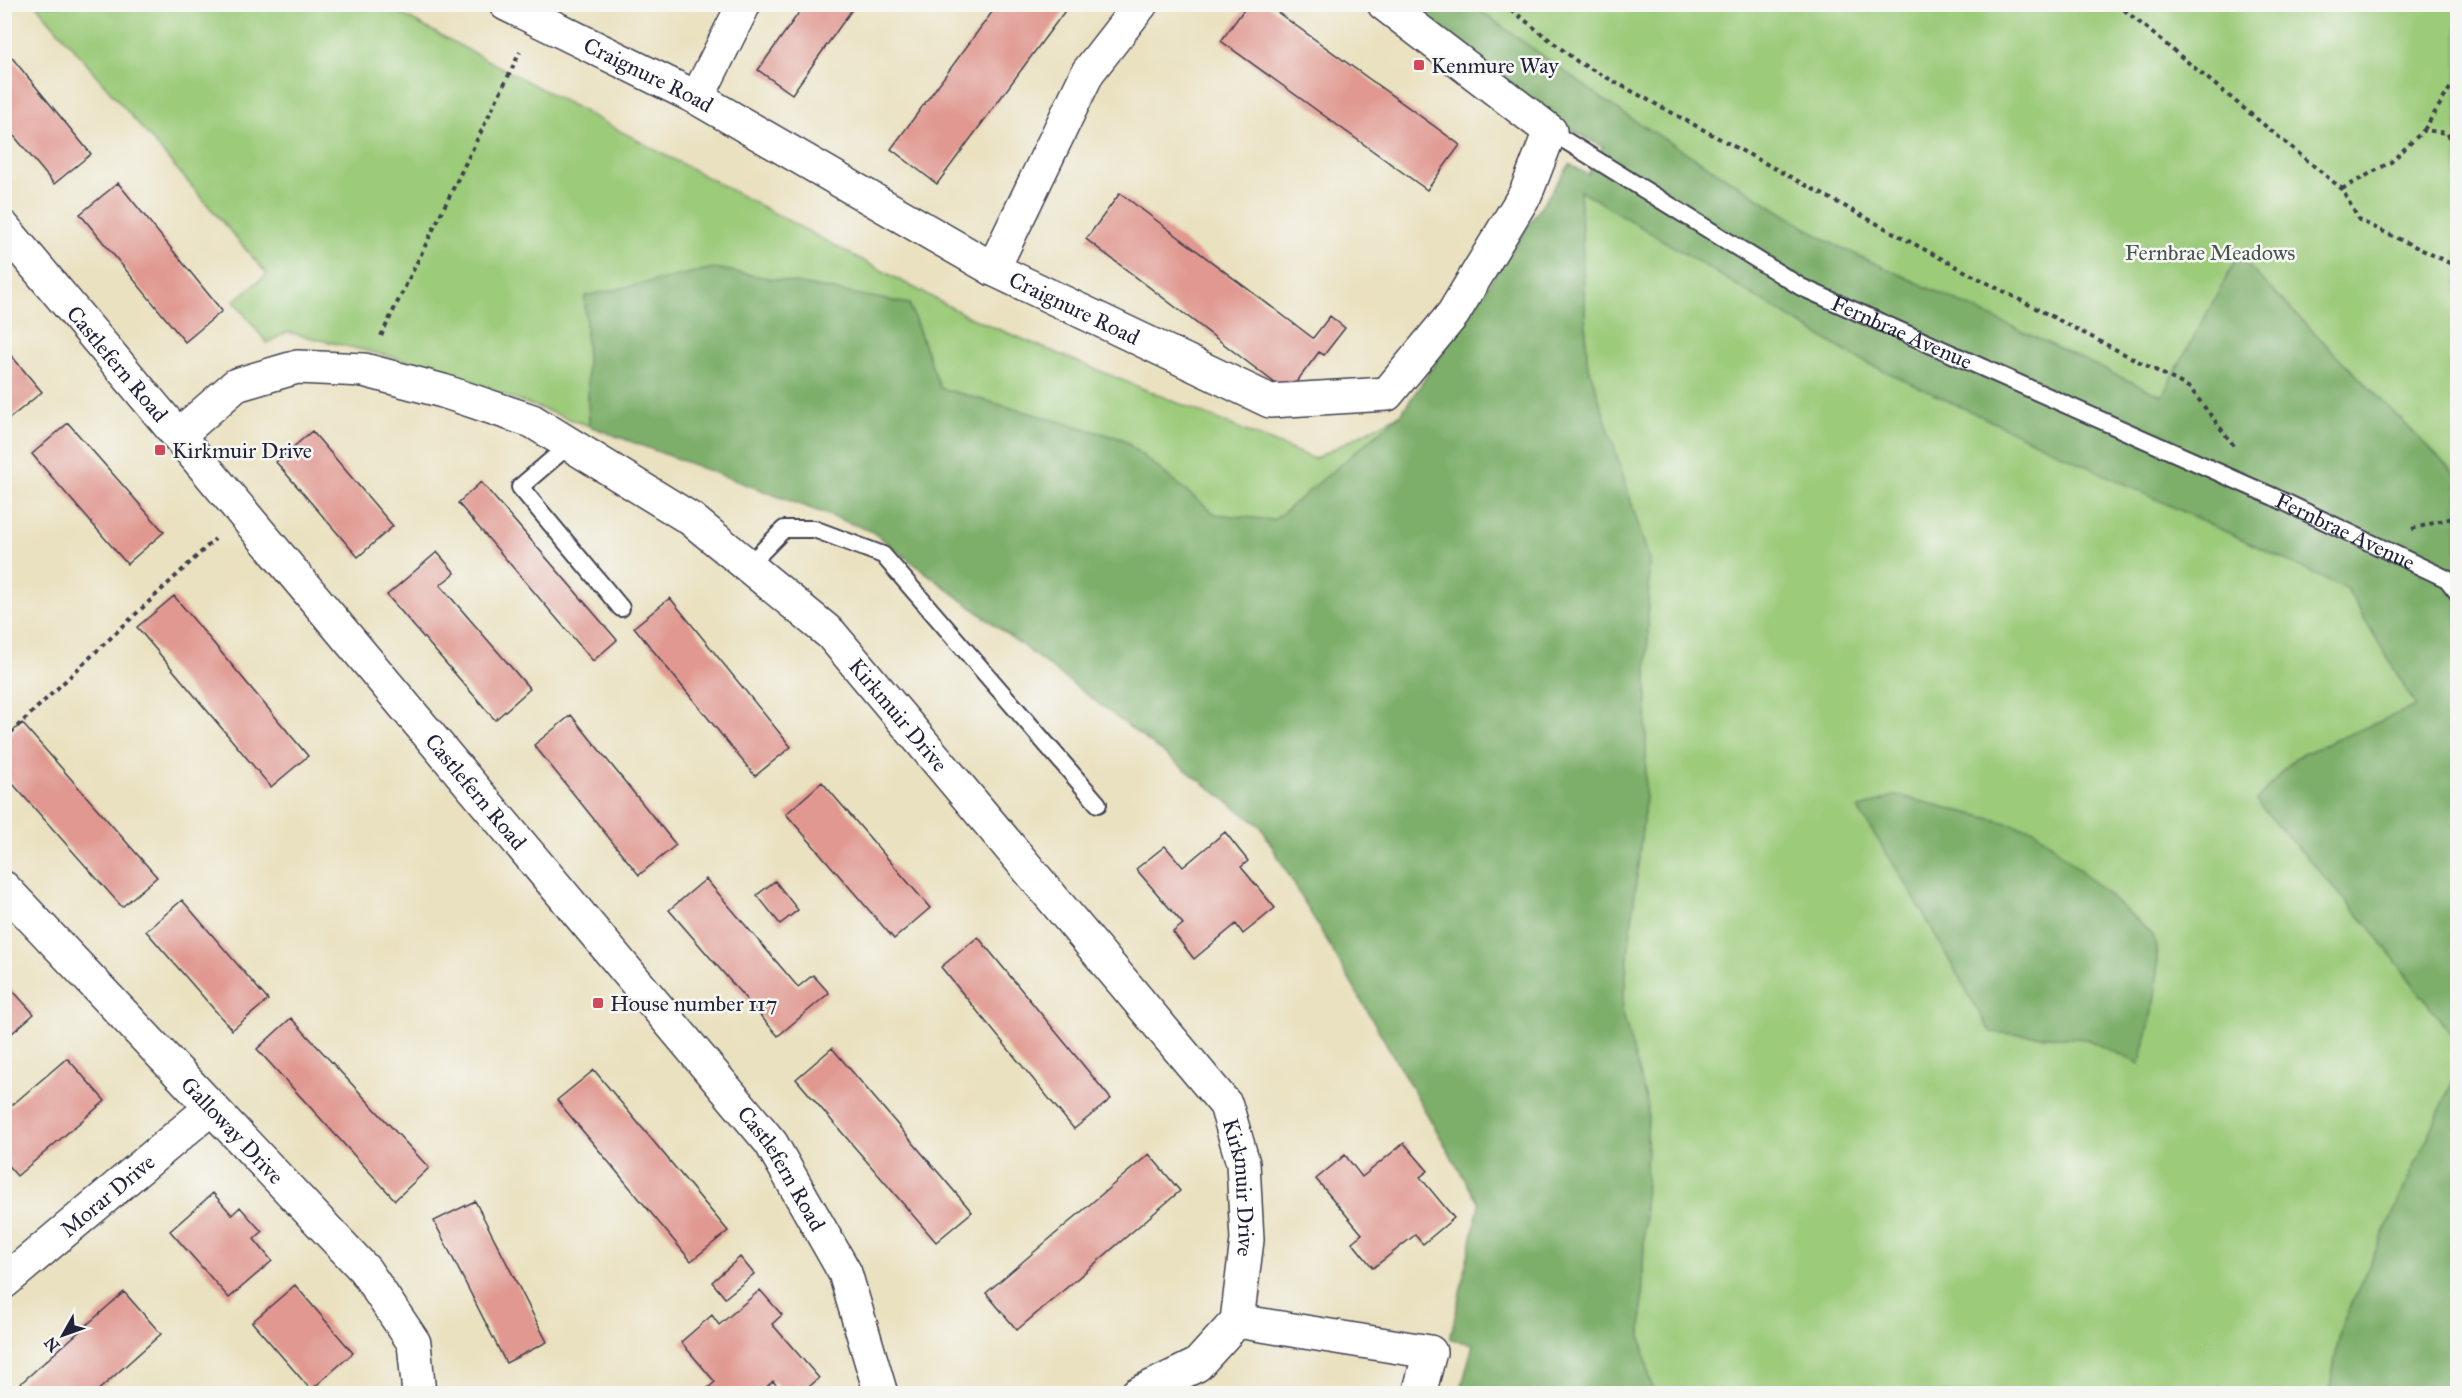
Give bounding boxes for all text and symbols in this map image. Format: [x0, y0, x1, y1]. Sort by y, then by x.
street label: Craignure Road [579, 31, 718, 119]
place label: Kenmure Way [1431, 52, 1559, 79]
marker: Kenmure Way [1412, 58, 1426, 72]
park label: Fernbrae Meadows [2125, 239, 2295, 266]
street label: Craignure Road [1005, 266, 1144, 351]
street label: Fernbrae Avenue [1827, 289, 1976, 375]
street label: Castlefern Road [61, 300, 174, 428]
place label: Kirkmuir Drive [172, 437, 312, 464]
marker: Kirkmuir Drive [153, 443, 167, 457]
street label: Fernbrae Avenue [2271, 487, 2419, 576]
street label: Kirkmuir Drive [843, 653, 954, 777]
street label: Castlefern Road [419, 728, 532, 855]
place label: House number 117 [610, 990, 778, 1017]
marker: House number 117 [591, 996, 605, 1010]
street label: Galloway Drive [175, 1071, 289, 1190]
street label: Castlefern Road [732, 1100, 831, 1236]
street label: Kirkmuir Drive [1217, 1115, 1260, 1259]
street label: Morar Drive [55, 1148, 160, 1243]
north arrow [33, 1305, 93, 1365]
text: N [40, 1333, 64, 1356]

